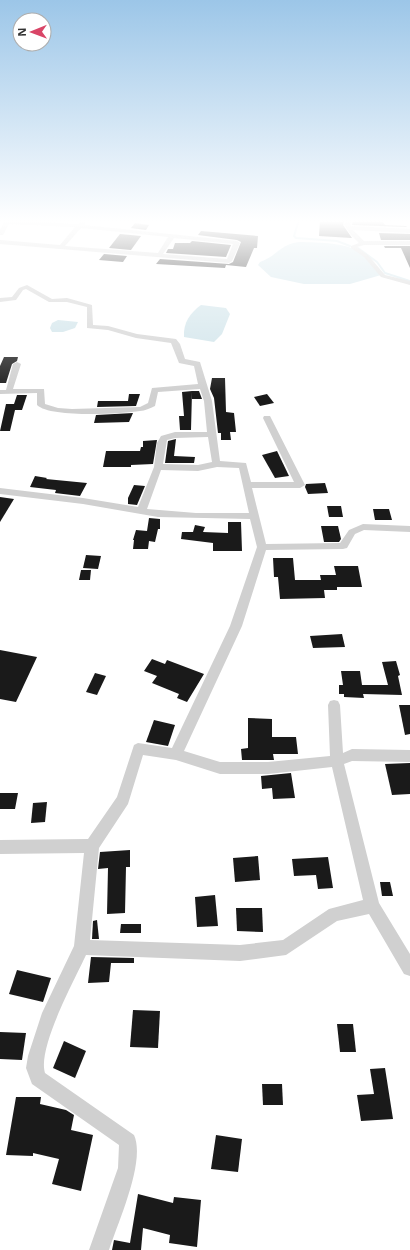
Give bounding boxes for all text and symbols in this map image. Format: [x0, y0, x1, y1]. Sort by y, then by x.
north arrow [12, 12, 52, 52]
text: N [14, 28, 29, 37]

